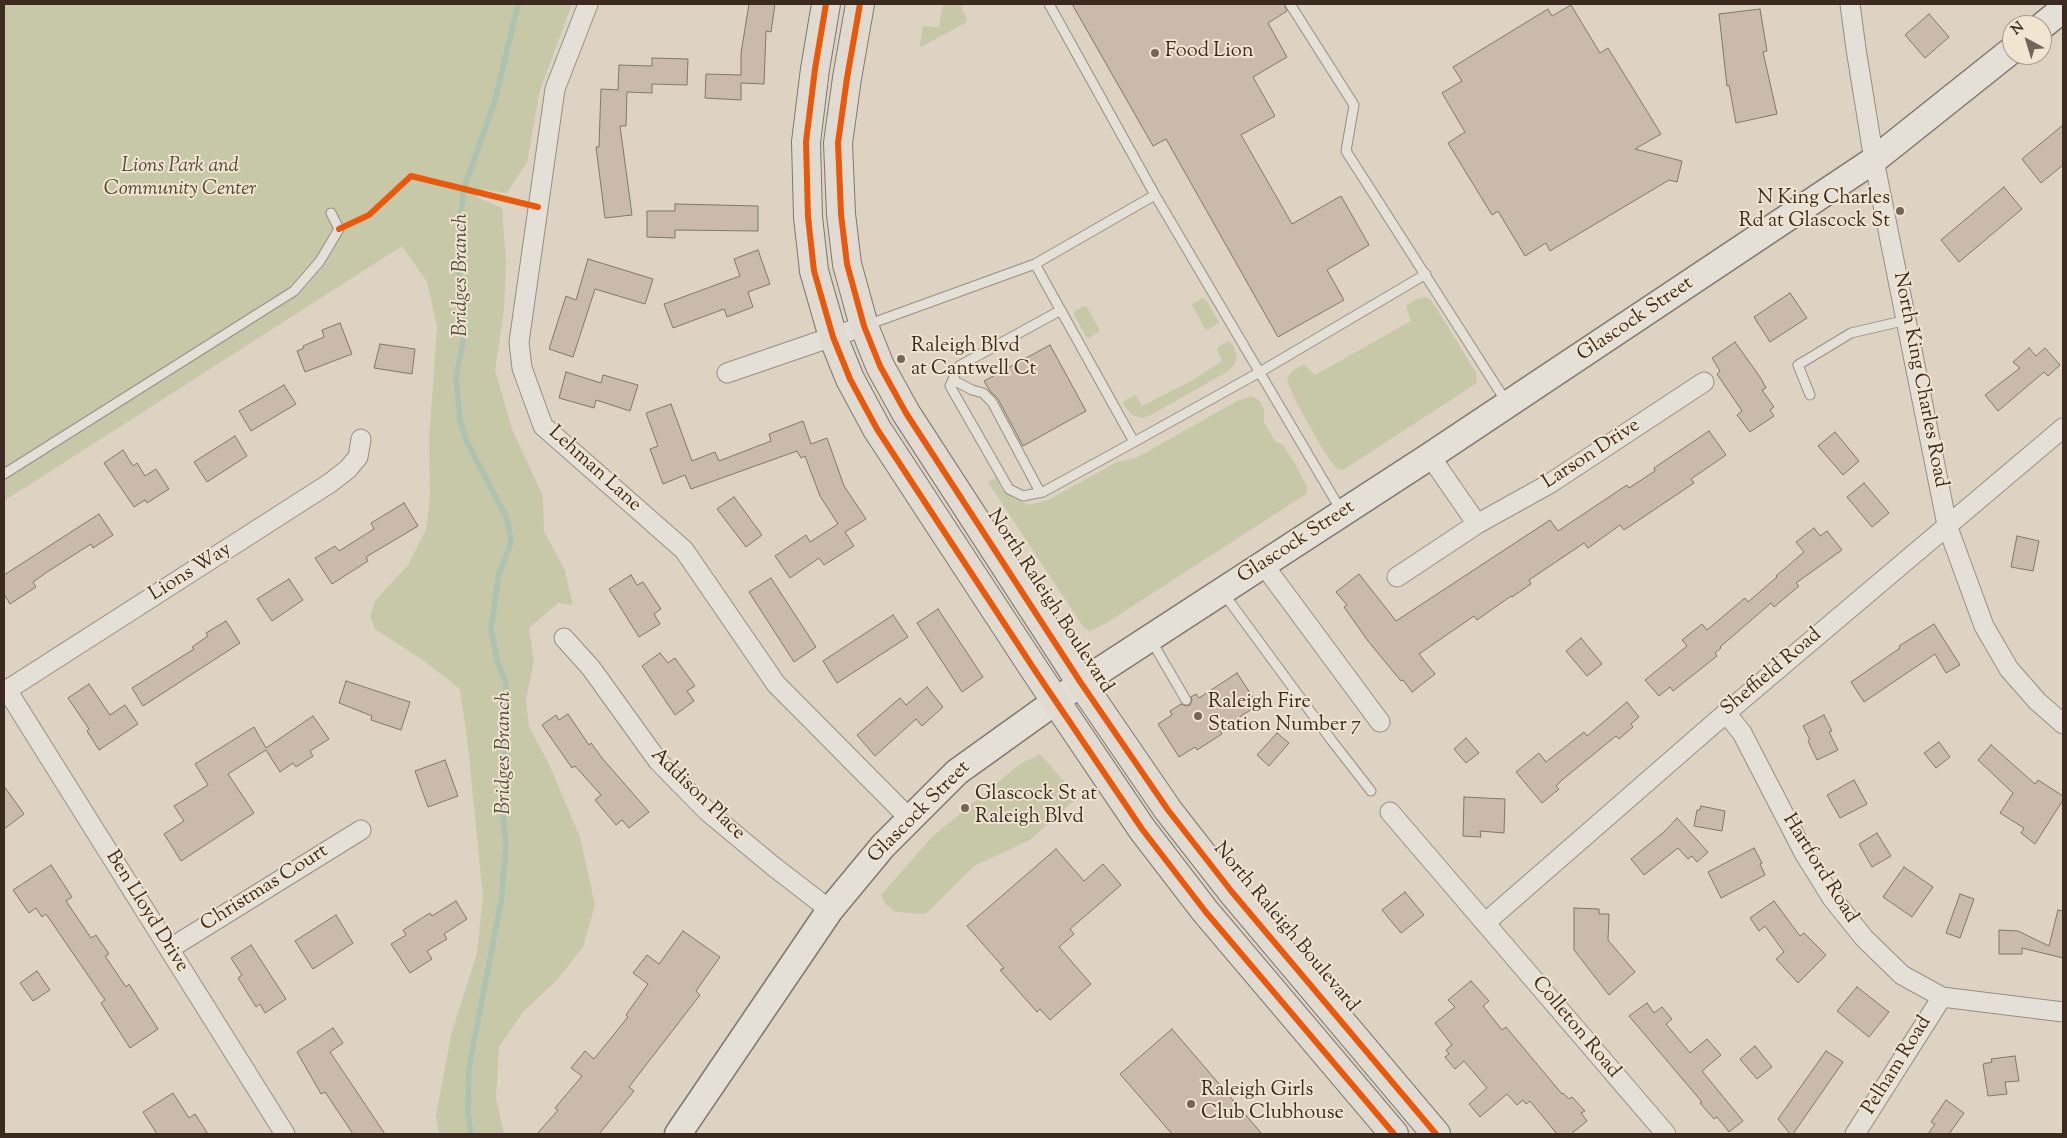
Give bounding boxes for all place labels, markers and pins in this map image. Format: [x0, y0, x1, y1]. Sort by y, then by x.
place label: Food Lion [1165, 41, 1254, 65]
marker: Food Lion [1149, 47, 1161, 59]
place label: N King Charles Rd at Glascock St [1739, 188, 1890, 235]
marker: N King Charles Rd at Glascock St [1894, 205, 1906, 217]
place label: Raleigh Blvd at Cantwell Ct [911, 336, 1036, 383]
marker: Raleigh Blvd at Cantwell Ct [895, 353, 907, 365]
place label: Raleigh Fire Station Number 7 [1208, 692, 1361, 739]
marker: Raleigh Fire Station Number 7 [1192, 710, 1204, 722]
place label: Glascock St at Raleigh Blvd [975, 784, 1097, 831]
marker: Glascock St at Raleigh Blvd [959, 802, 971, 814]
place label: Raleigh Girls Club Clubhouse [1201, 1080, 1344, 1127]
marker: Raleigh Girls Club Clubhouse [1185, 1098, 1197, 1110]

